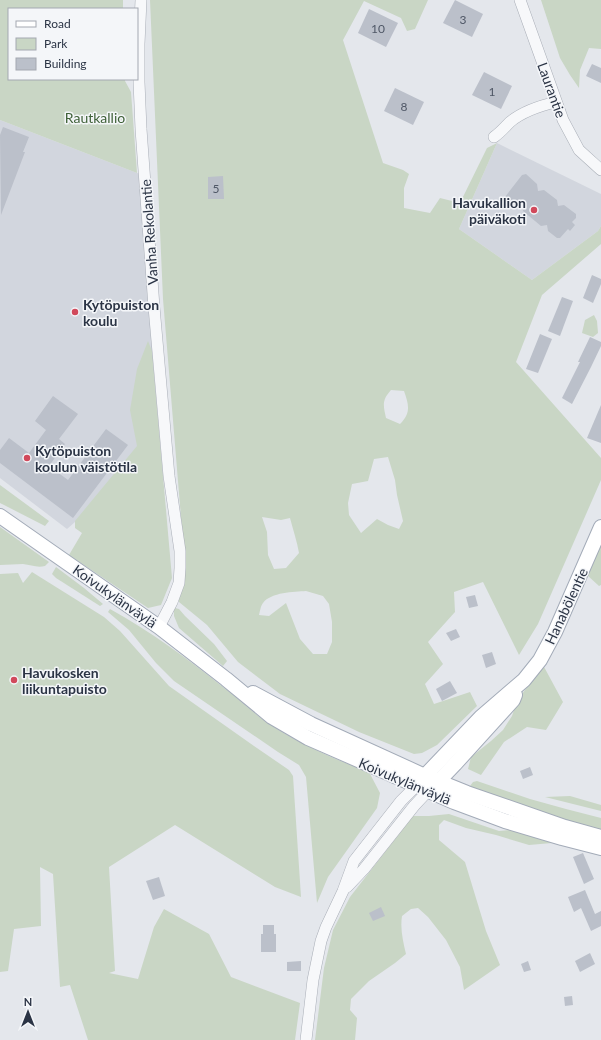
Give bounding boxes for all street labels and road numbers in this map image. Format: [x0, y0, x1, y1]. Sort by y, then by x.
street label: Laurantie [534, 60, 570, 120]
street label: Vanha Rekolantie [137, 179, 161, 285]
street label: Koivukylänväylä [70, 561, 160, 631]
street label: Hanabölentie [541, 565, 591, 647]
street label: Koivukylänväylä [356, 754, 454, 808]

